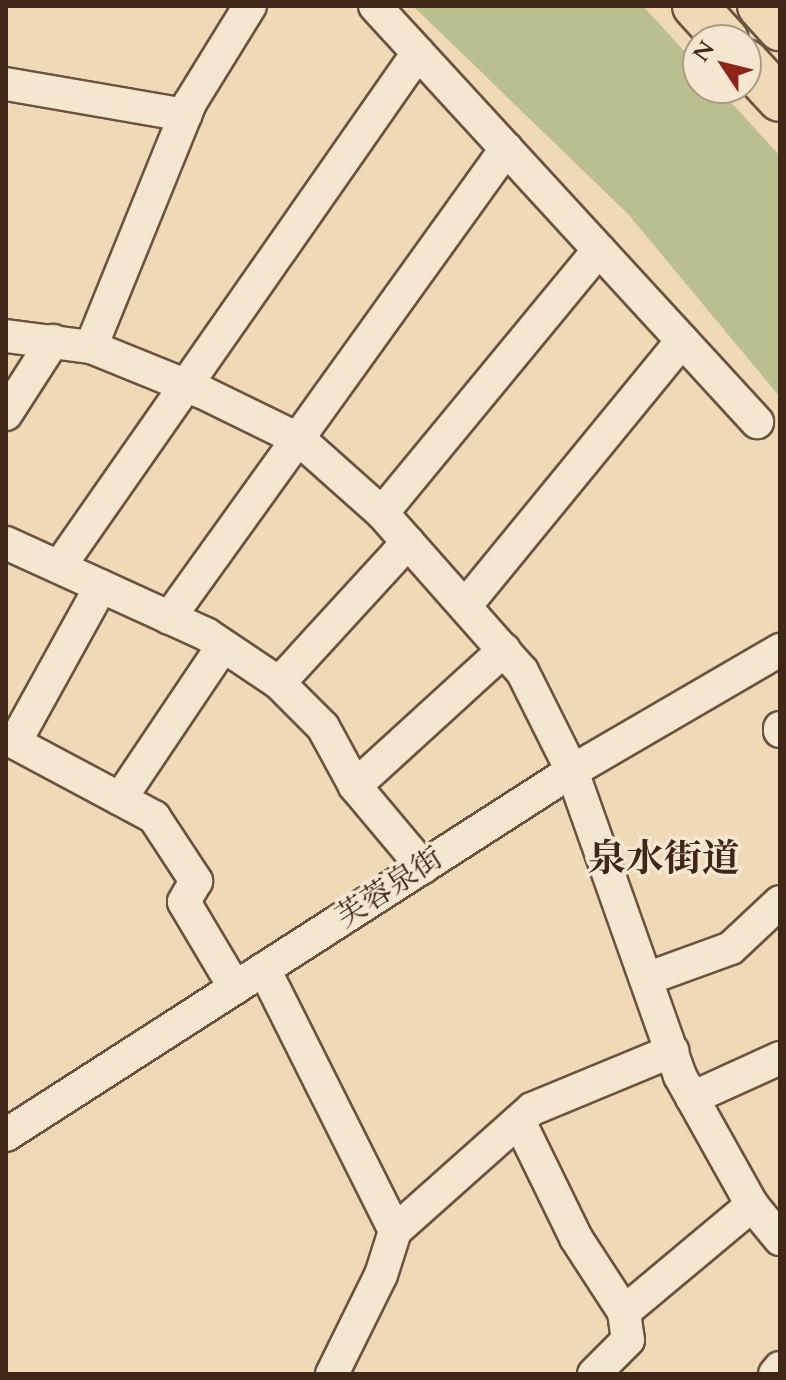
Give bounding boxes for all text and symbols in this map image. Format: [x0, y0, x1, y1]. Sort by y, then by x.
north arrow [682, 24, 762, 104]
text: N [686, 35, 722, 68]
district label: 泉水街道 [588, 837, 740, 883]
street label: 芙蓉泉街 [330, 840, 450, 936]

